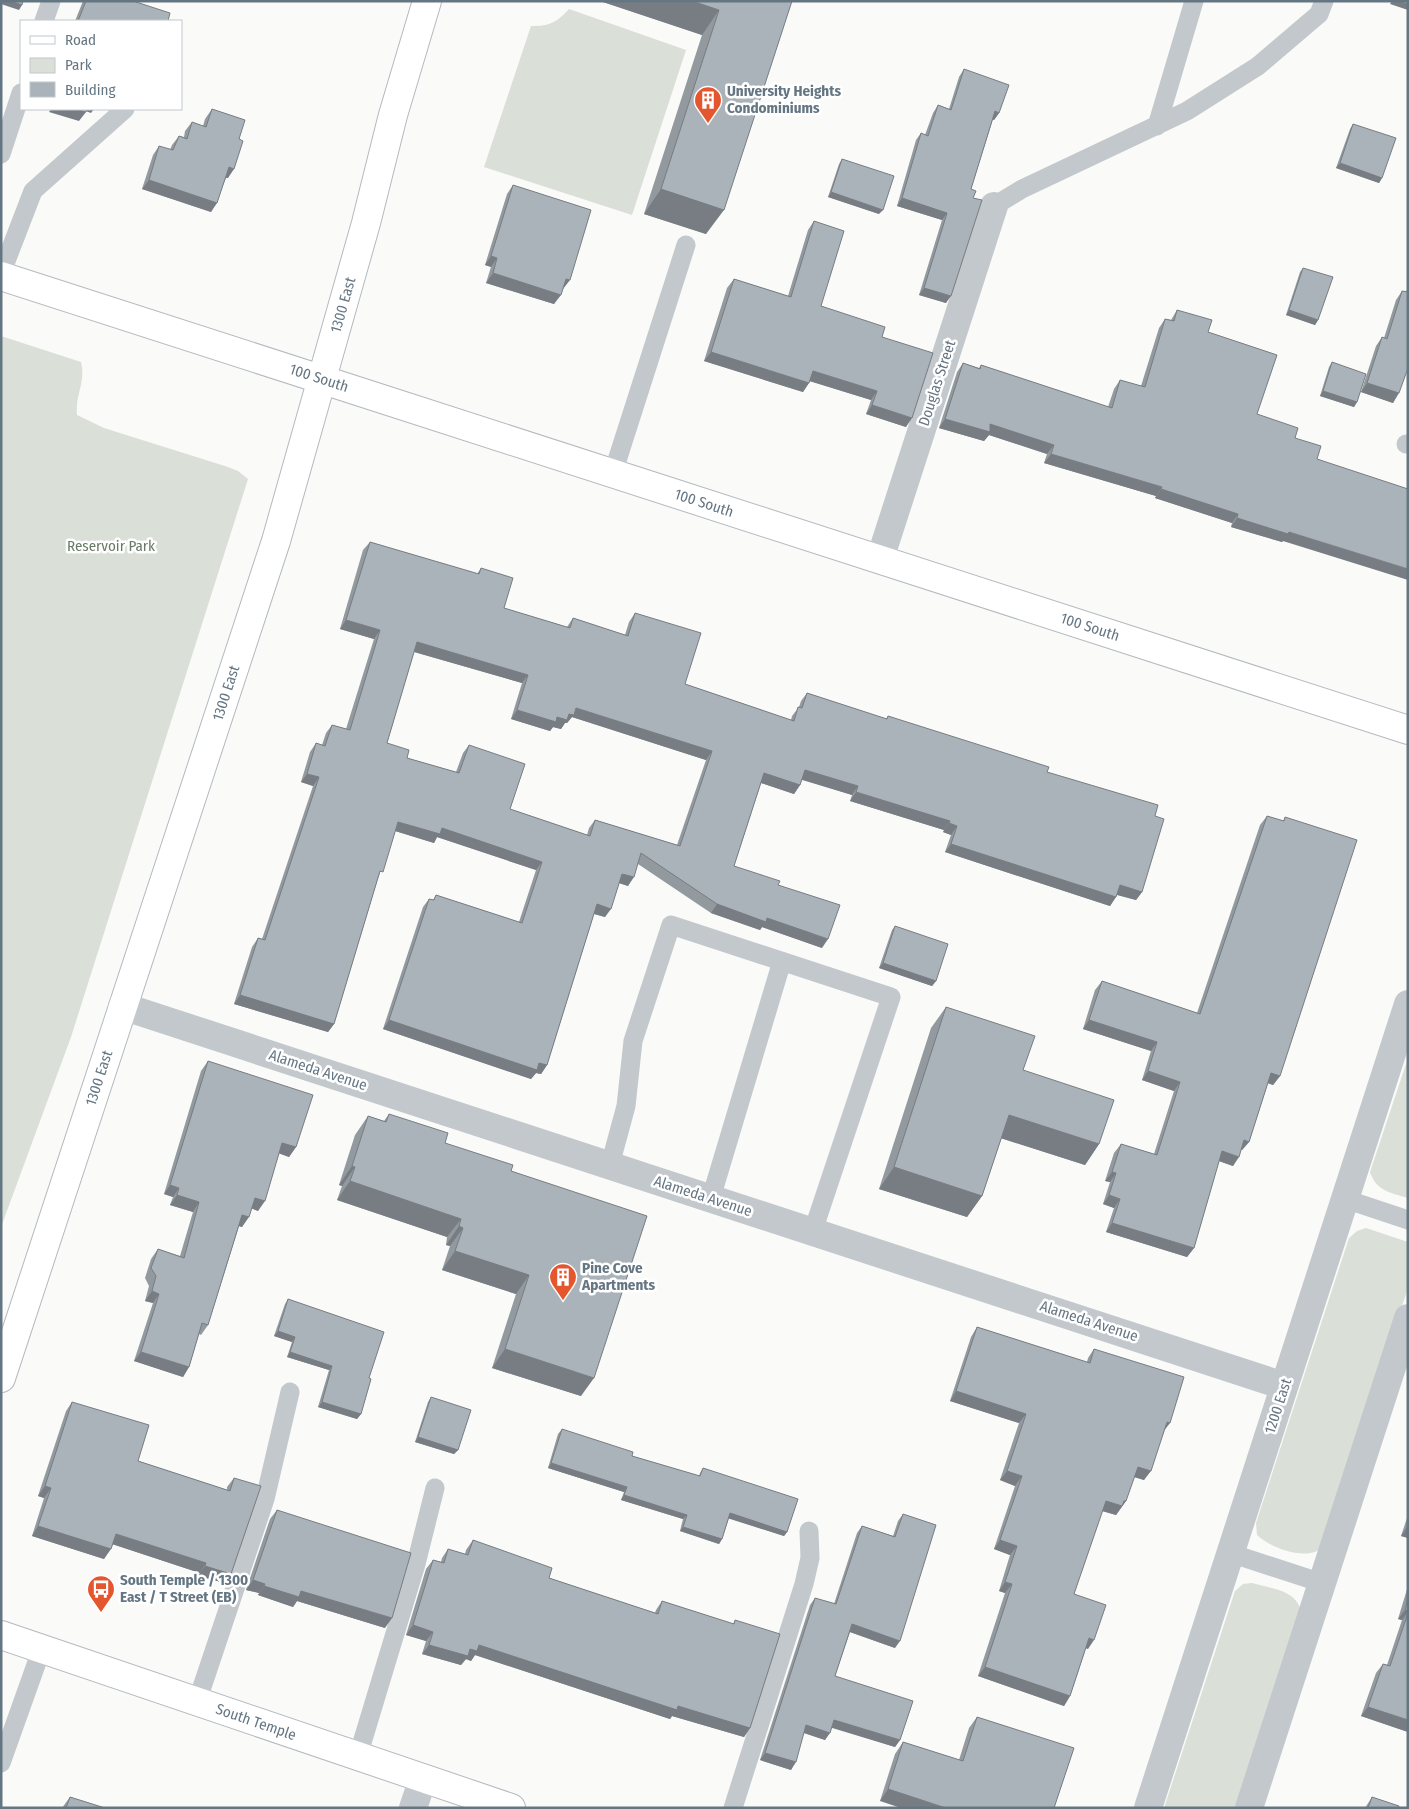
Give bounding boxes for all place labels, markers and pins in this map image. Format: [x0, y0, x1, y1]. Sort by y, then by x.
place label: University Heights Condominiums [727, 82, 841, 117]
building icon: University Heights Condominiums [693, 85, 723, 124]
place label: Pine Cove Apartments [581, 1259, 656, 1294]
building icon: Pine Cove Apartments [548, 1262, 578, 1301]
place label: South Temple / 1300 East / T Street (EB) [120, 1571, 248, 1606]
bus stop icon: South Temple / 1300 East / T Street (EB) [86, 1574, 116, 1613]

